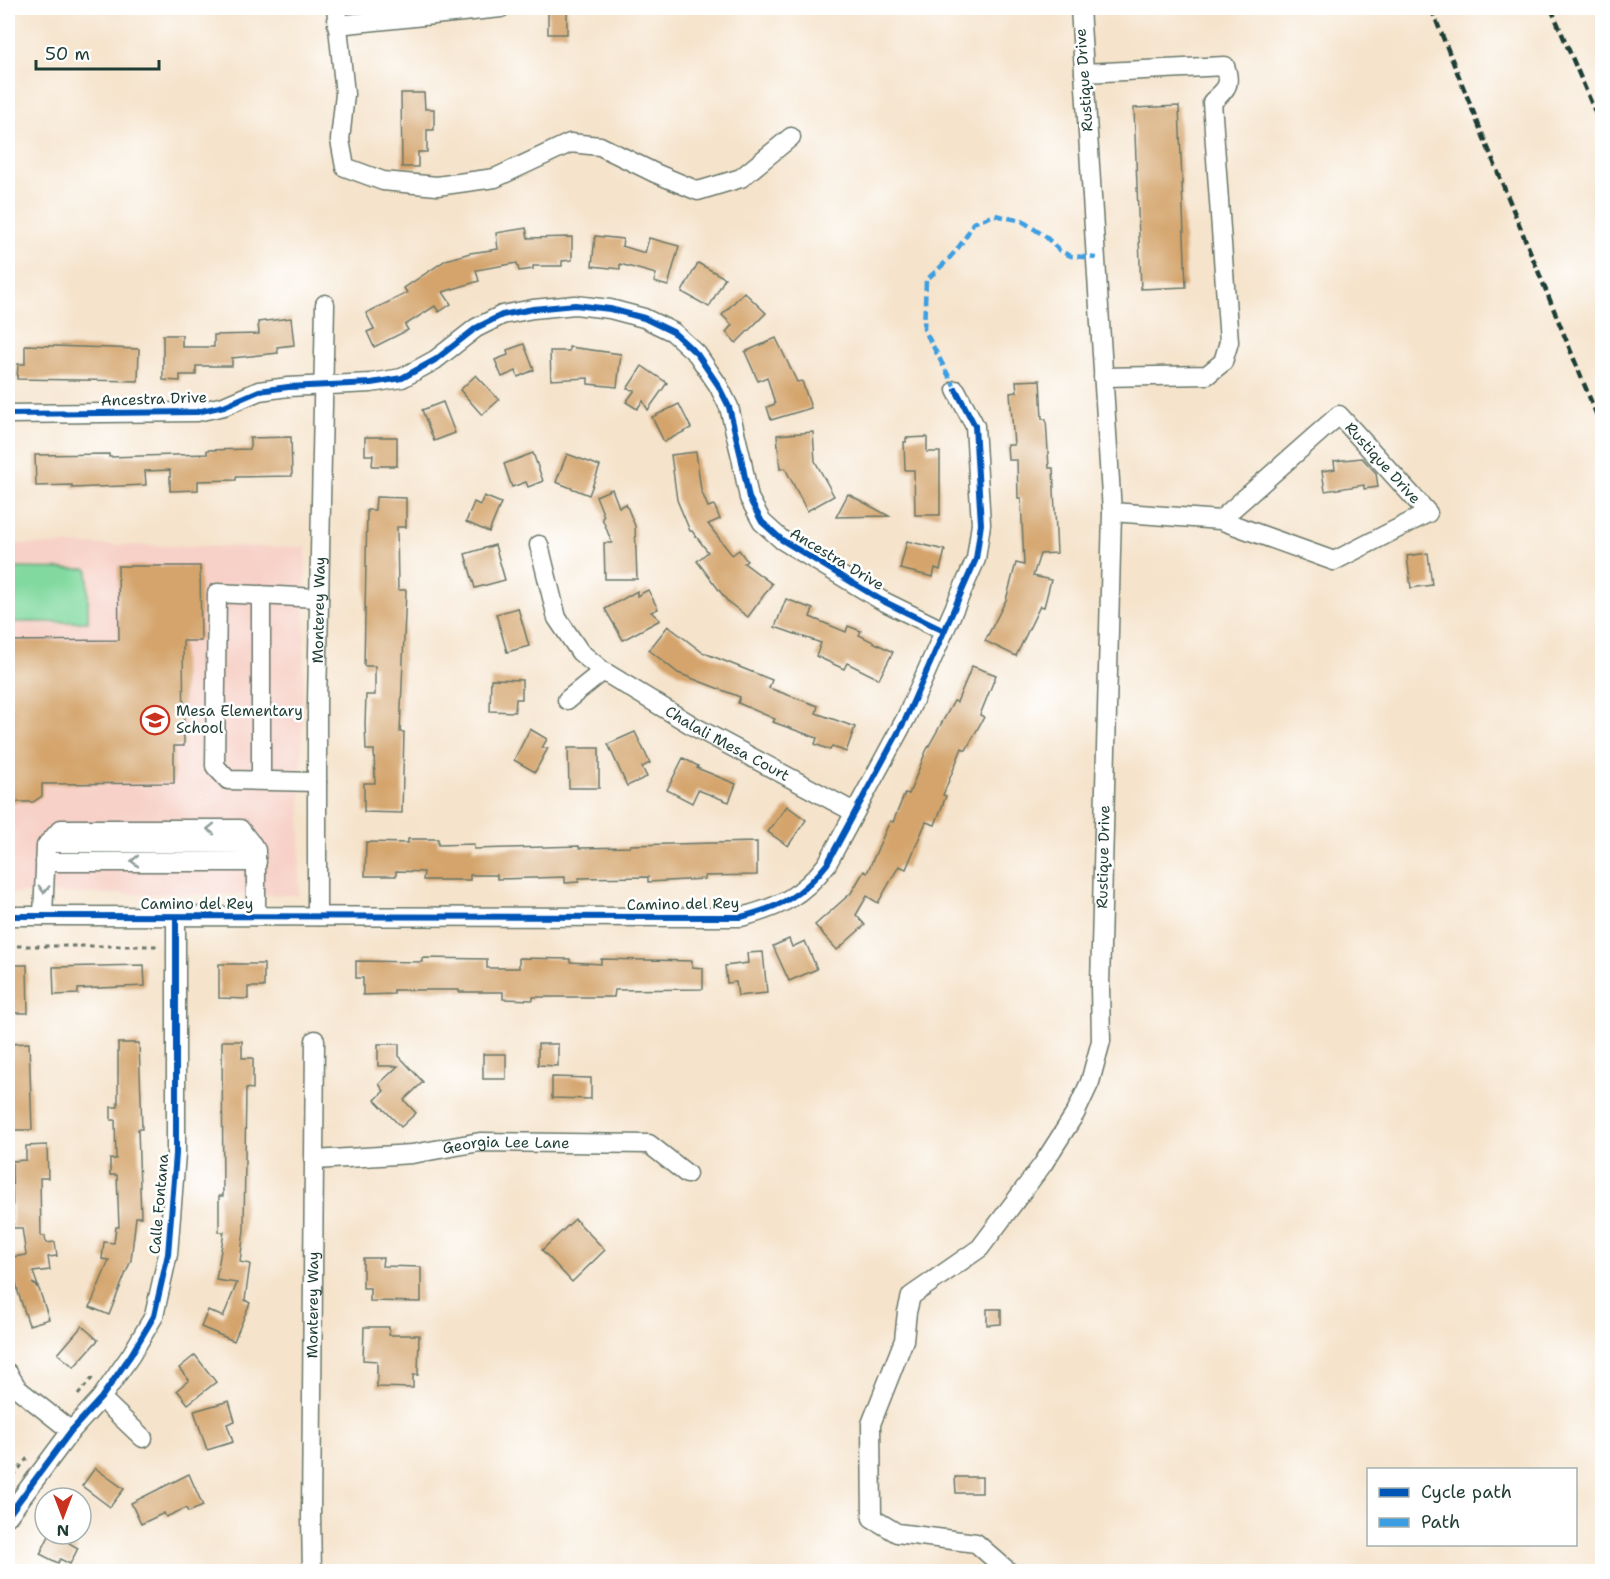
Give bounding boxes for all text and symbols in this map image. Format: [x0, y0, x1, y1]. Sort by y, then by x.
street label: Rustique Drive [1070, 28, 1098, 132]
scale bar [36, 33, 159, 71]
text: 50 m [45, 42, 90, 66]
street label: Ancestra Drive [101, 387, 207, 411]
street label: Rustique Drive [1340, 418, 1425, 508]
street label: Ancestra Drive [786, 523, 888, 595]
street label: Monterey Way [308, 556, 330, 664]
place label: Mesa Elementary School [176, 701, 303, 738]
street label: Chalali Mesa Court [661, 701, 793, 786]
school or university icon: Mesa Elementary School [139, 704, 171, 736]
street label: Rustique Drive [1092, 805, 1115, 909]
one-way arrow [207, 823, 216, 835]
one-way arrow [131, 855, 140, 867]
one-way arrow [38, 884, 51, 893]
street label: Camino del Rey [626, 893, 740, 915]
street label: Camino del Rey [141, 894, 253, 914]
street label: Georgia Lee Lane [441, 1132, 570, 1158]
street label: Calle Fontana [145, 1152, 173, 1255]
street label: Monterey Way [302, 1252, 323, 1358]
legend [1367, 1468, 1577, 1546]
text: Cycle path [1421, 1480, 1512, 1504]
north arrow [33, 1486, 93, 1546]
text: Path [1421, 1510, 1460, 1534]
text: N [57, 1520, 69, 1541]

